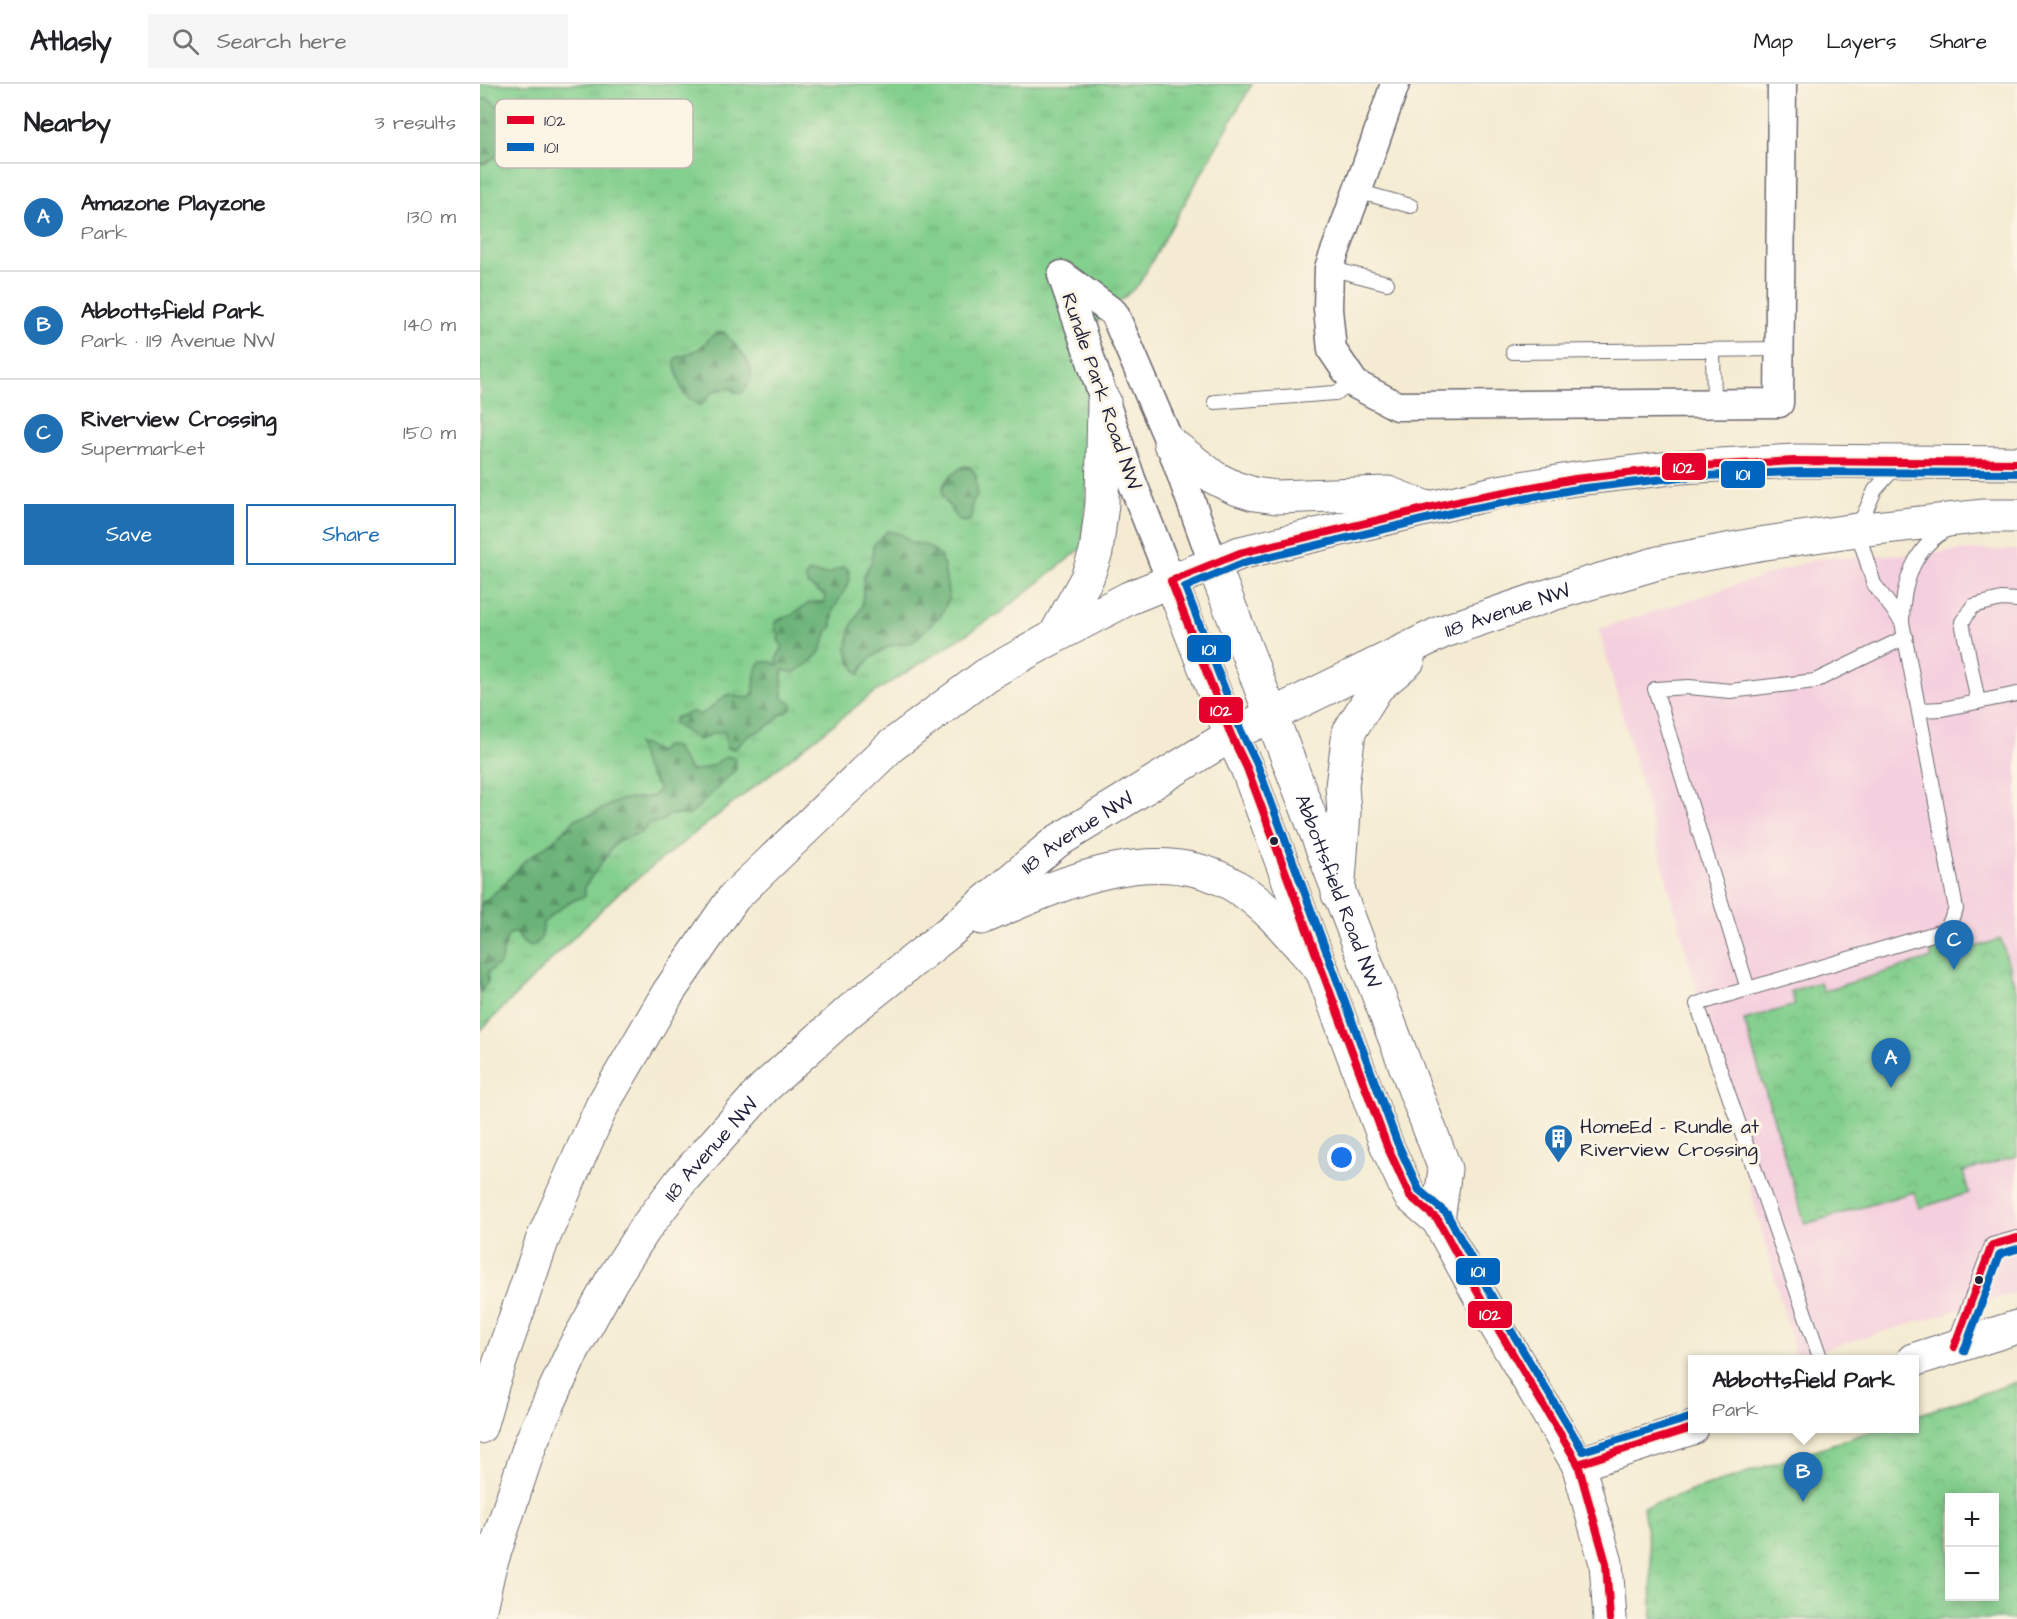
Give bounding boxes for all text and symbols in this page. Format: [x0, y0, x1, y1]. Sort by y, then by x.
search box [148, 14, 568, 68]
text: Atlasly [30, 22, 112, 61]
icon: search [169, 25, 202, 58]
text: Search here [217, 26, 347, 57]
text: Map [1753, 27, 1793, 56]
text: Layers [1826, 27, 1896, 56]
text: Share [1929, 27, 1987, 56]
legend [495, 99, 693, 168]
text: Nearby [24, 105, 111, 141]
text: 3 results [374, 109, 456, 137]
text: 102 [544, 110, 565, 132]
text: 101 [544, 137, 558, 159]
text: Amazone Playzone [81, 188, 265, 219]
text: A [37, 203, 50, 231]
text: 130 m [407, 203, 456, 231]
text: Park [81, 219, 127, 247]
street label: Rundle Park Road NW [1054, 289, 1148, 494]
text: Abbottsfield Park [81, 296, 264, 327]
text: B [36, 311, 51, 339]
text: 140 m [404, 311, 456, 339]
text: Park · 119 Avenue NW [81, 327, 275, 355]
text: Riverview Crossing [81, 404, 277, 435]
text: C [36, 419, 51, 447]
text: 150 m [403, 419, 456, 447]
text: Supermarket [81, 435, 205, 463]
line badge: 102 [1661, 452, 1707, 481]
text: 102 [1673, 457, 1695, 479]
line badge: 101 [1720, 460, 1766, 489]
text: 101 [1736, 464, 1751, 486]
button: Save [24, 504, 234, 565]
button: Share [246, 504, 456, 565]
street label: 118 Avenue NW [1441, 577, 1573, 645]
line badge: 101 [1186, 634, 1232, 663]
text: 101 [1202, 639, 1217, 661]
line badge: 102 [1198, 696, 1244, 724]
text: 102 [1210, 700, 1232, 722]
street label: 118 Avenue NW [1015, 785, 1139, 881]
street label: Abbottsfield Road NW [1288, 790, 1387, 992]
unlabelled marker [1268, 835, 1280, 847]
pin: C [1934, 920, 1974, 970]
pin: A [1872, 1038, 1910, 1088]
street label: 118 Avenue NW [657, 1091, 765, 1208]
place label: HomeEd - Rundle at Riverview Crossing [1580, 1113, 1759, 1165]
building icon: HomeEd - Rundle at Riverview Crossing [1543, 1122, 1575, 1164]
your location [1327, 1143, 1356, 1172]
line badge: 101 [1455, 1257, 1501, 1286]
text: 101 [1471, 1261, 1486, 1283]
unlabelled marker [1973, 1274, 1985, 1286]
line badge: 102 [1467, 1300, 1513, 1329]
text: 102 [1479, 1304, 1501, 1326]
popup [1688, 1355, 1919, 1433]
text: Abbottsfield Park [1712, 1365, 1895, 1396]
text: Park [1712, 1396, 1758, 1424]
pin: B [1784, 1452, 1822, 1502]
map controls [1945, 1493, 1999, 1601]
button: + [1945, 1493, 1999, 1547]
button: − [1945, 1547, 1999, 1601]

